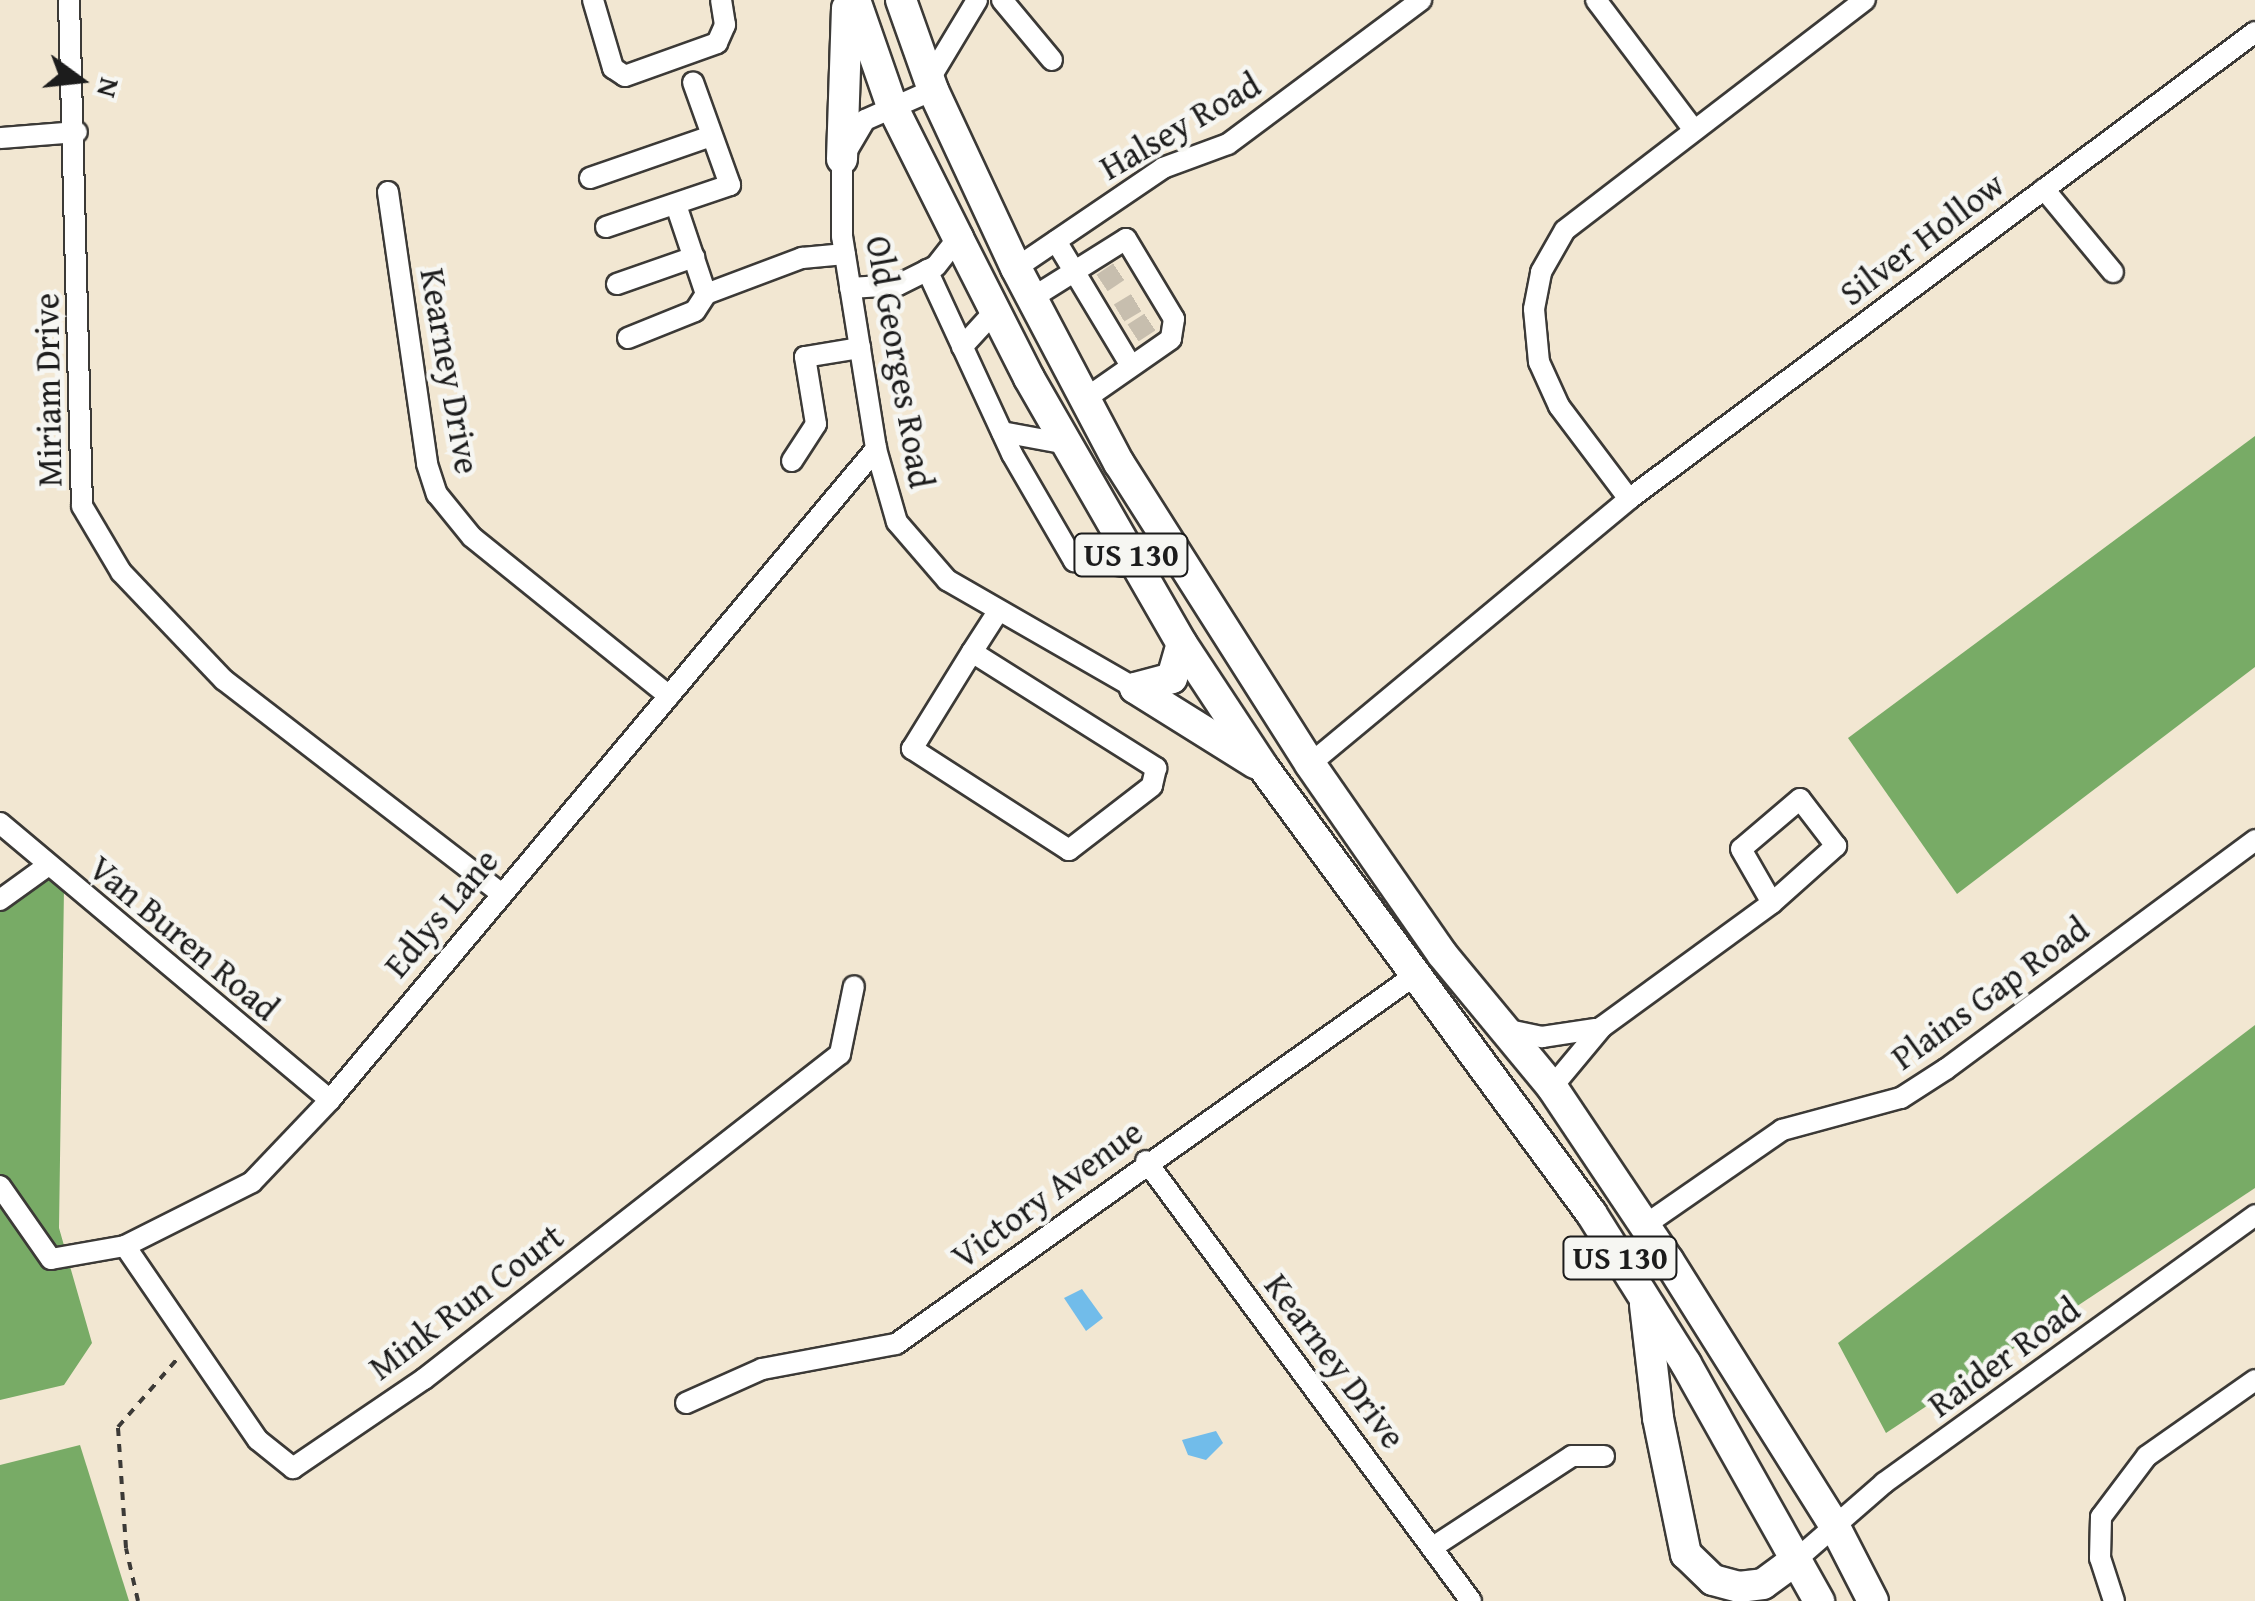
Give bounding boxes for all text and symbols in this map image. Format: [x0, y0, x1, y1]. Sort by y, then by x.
north arrow [30, 30, 130, 130]
street label: Halsey Road [1092, 63, 1268, 189]
text: N [87, 74, 132, 102]
street label: Silver Hollow [1832, 164, 2012, 314]
street label: Old Georges Road [857, 233, 943, 491]
street label: Kearney Drive [411, 265, 489, 477]
street label: Miriam Drive [25, 293, 71, 487]
road number: US 130 [1071, 528, 1191, 582]
street label: Edlys Lane [375, 840, 507, 986]
street label: Van Buren Road [81, 847, 287, 1029]
street label: Plains Gap Road [1883, 907, 2097, 1079]
street label: Victory Avenue [943, 1111, 1151, 1277]
street label: Mink Run Court [360, 1215, 572, 1389]
road number: US 130 [1560, 1231, 1680, 1285]
street label: Kearney Drive [1256, 1265, 1414, 1457]
street label: Raider Road [1920, 1288, 2088, 1426]

